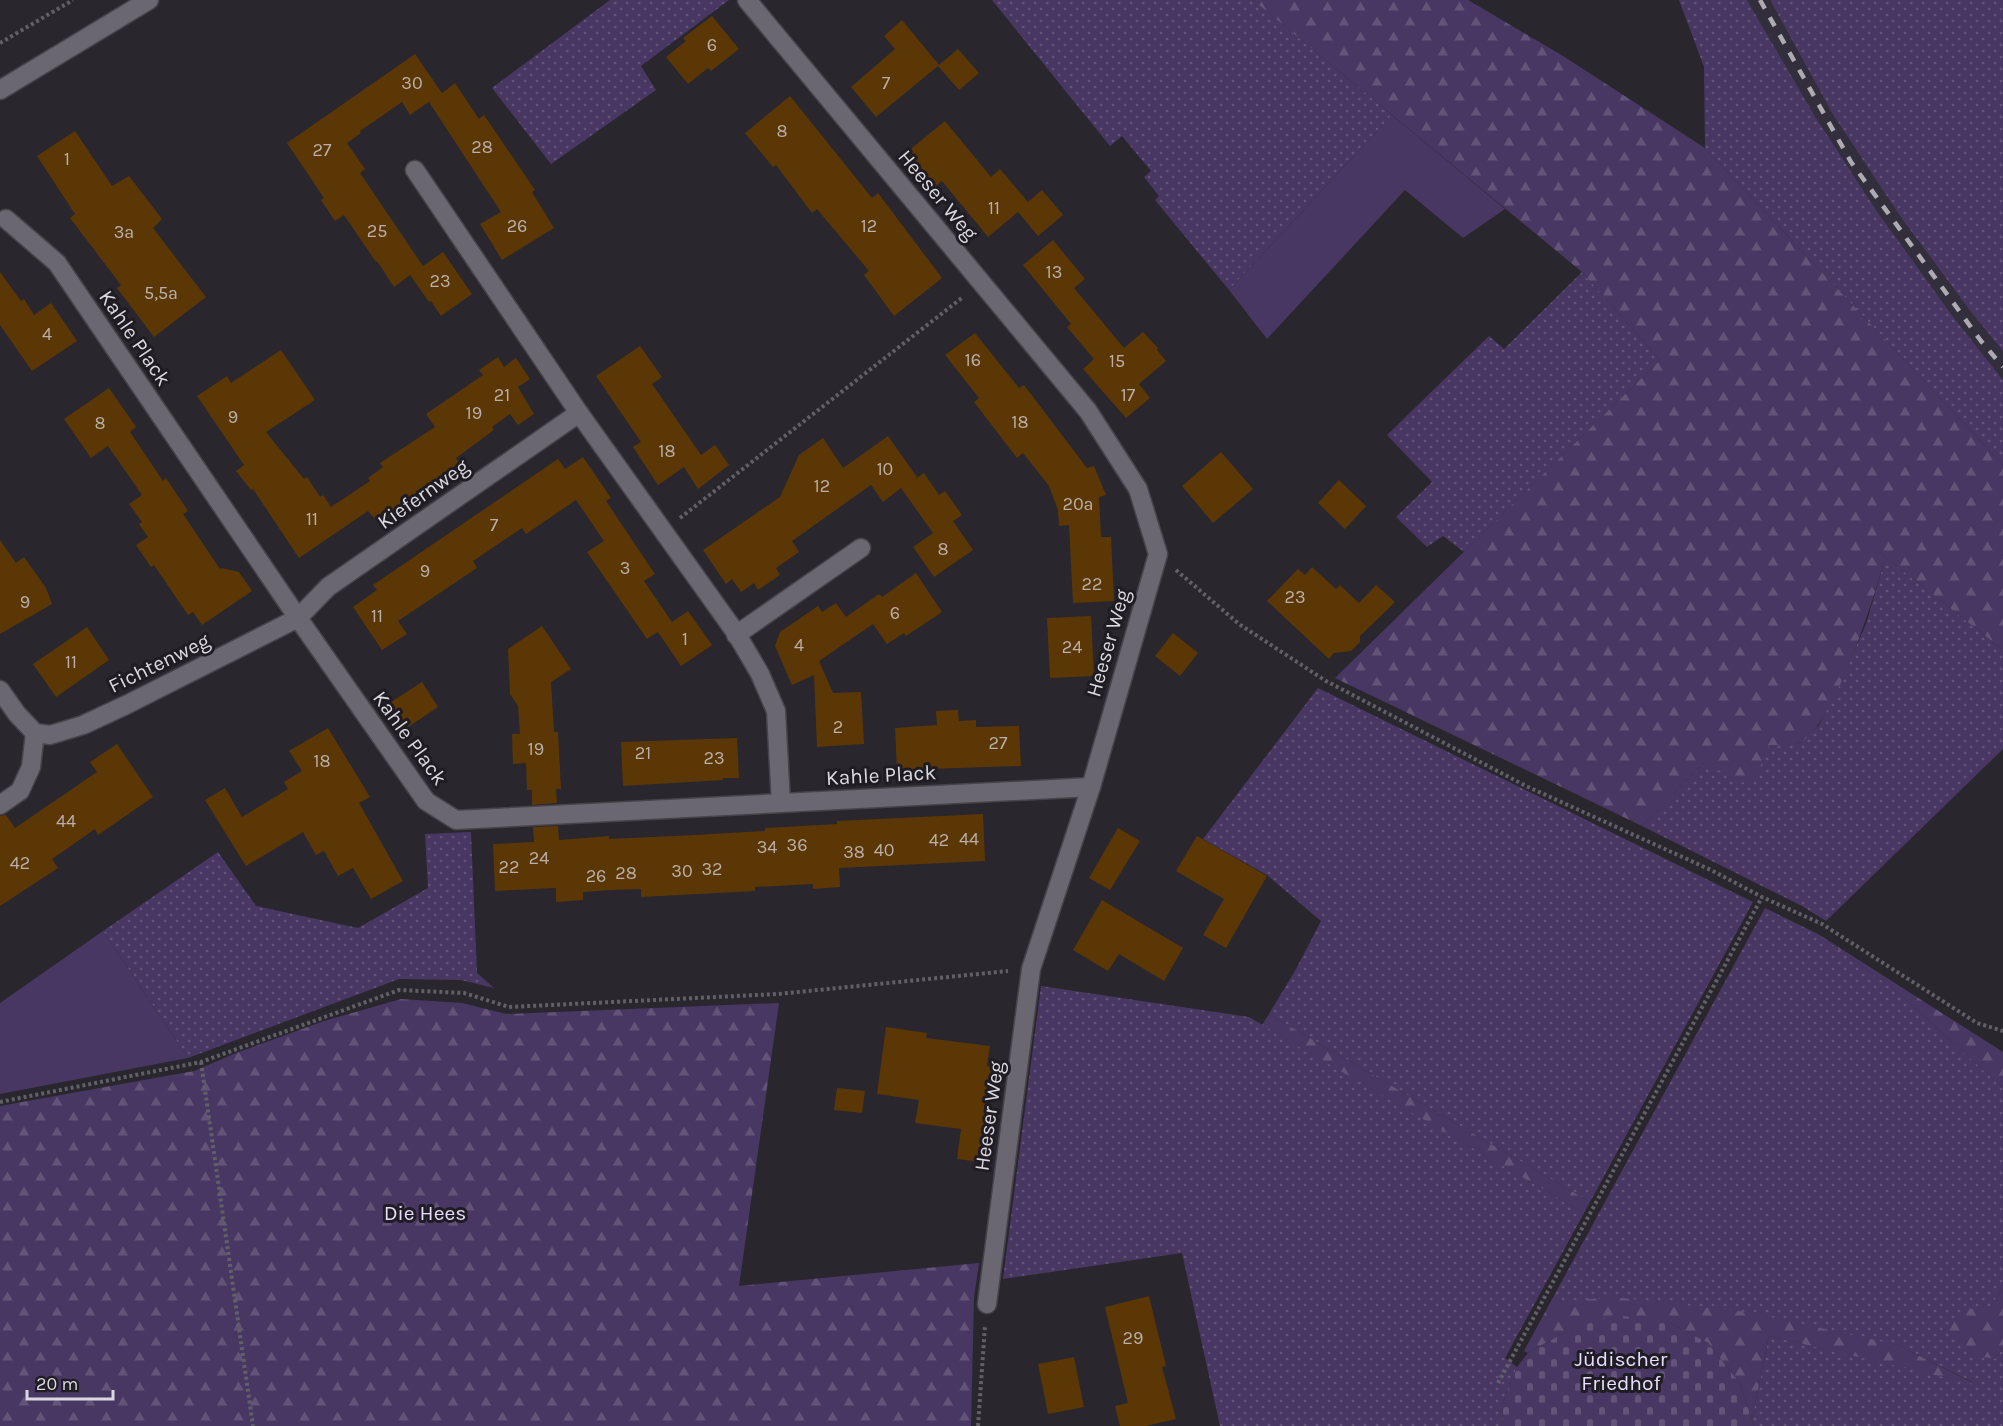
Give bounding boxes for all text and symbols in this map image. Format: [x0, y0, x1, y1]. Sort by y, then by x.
house number: 6 [707, 34, 717, 56]
house number: 30 [401, 72, 423, 94]
house number: 7 [882, 72, 891, 94]
house number: 8 [776, 120, 788, 142]
house number: 28 [471, 136, 493, 158]
house number: 27 [313, 139, 332, 161]
street label: Heeser Weg [893, 145, 983, 245]
house number: 1 [64, 148, 70, 170]
house number: 11 [988, 197, 1000, 219]
house number: 26 [507, 215, 527, 237]
house number: 12 [861, 215, 877, 237]
house number: 25 [367, 220, 387, 242]
house number: 3a [114, 221, 134, 243]
house number: 13 [1046, 261, 1062, 283]
house number: 23 [429, 270, 451, 292]
house number: 5,5a [144, 282, 178, 304]
street label: Kahle Plack [94, 286, 176, 391]
house number: 4 [42, 323, 52, 345]
house number: 16 [965, 349, 981, 371]
house number: 15 [1109, 350, 1125, 372]
house number: 21 [494, 384, 510, 406]
house number: 17 [1121, 384, 1136, 406]
house number: 19 [466, 402, 482, 424]
house number: 9 [228, 406, 238, 428]
house number: 18 [1011, 411, 1029, 433]
house number: 8 [94, 412, 106, 434]
house number: 18 [658, 440, 676, 462]
street label: Kiefernweg [373, 454, 473, 534]
house number: 10 [877, 458, 893, 480]
house number: 12 [814, 475, 830, 497]
house number: 20a [1062, 493, 1094, 515]
house number: 11 [306, 508, 318, 530]
house number: 7 [490, 514, 499, 536]
house number: 8 [937, 538, 949, 560]
house number: 3 [620, 557, 630, 579]
house number: 9 [420, 560, 430, 582]
house number: 22 [1082, 573, 1102, 595]
street label: Heeser Weg [1081, 586, 1135, 700]
house number: 23 [1284, 586, 1306, 608]
house number: 9 [20, 591, 30, 613]
house number: 6 [890, 602, 900, 624]
house number: 11 [371, 605, 383, 627]
street label: Fichtenweg [104, 628, 214, 698]
house number: 1 [682, 628, 688, 650]
house number: 4 [794, 634, 804, 656]
house number: 24 [1062, 636, 1082, 658]
house number: 11 [65, 651, 77, 673]
street label: Kahle Plack [368, 686, 452, 790]
house number: 2 [833, 716, 843, 738]
house number: 27 [989, 732, 1008, 754]
house number: 19 [528, 738, 544, 760]
house number: 21 [635, 742, 651, 764]
house number: 23 [703, 747, 725, 769]
house number: 18 [313, 750, 331, 772]
street label: Kahle Plack [825, 760, 937, 790]
house number: 44 [56, 810, 76, 832]
house number: 44 [959, 828, 979, 850]
house number: 42 [929, 829, 949, 851]
house number: 36 [787, 834, 807, 856]
house number: 34 [757, 836, 777, 858]
house number: 40 [874, 839, 894, 861]
house number: 38 [843, 841, 865, 863]
house number: 24 [529, 847, 549, 869]
house number: 42 [10, 852, 30, 874]
house number: 22 [499, 856, 519, 878]
house number: 32 [701, 858, 723, 880]
house number: 30 [671, 860, 693, 882]
house number: 28 [615, 862, 637, 884]
house number: 26 [586, 865, 606, 887]
street label: Heeser Weg [969, 1059, 1009, 1173]
park label: Die Hees [384, 1201, 466, 1225]
house number: 29 [1123, 1327, 1143, 1349]
park label: Jüdischer Friedhof [1575, 1347, 1668, 1395]
scale bar [27, 1363, 112, 1401]
text: 20 m [36, 1373, 78, 1395]

